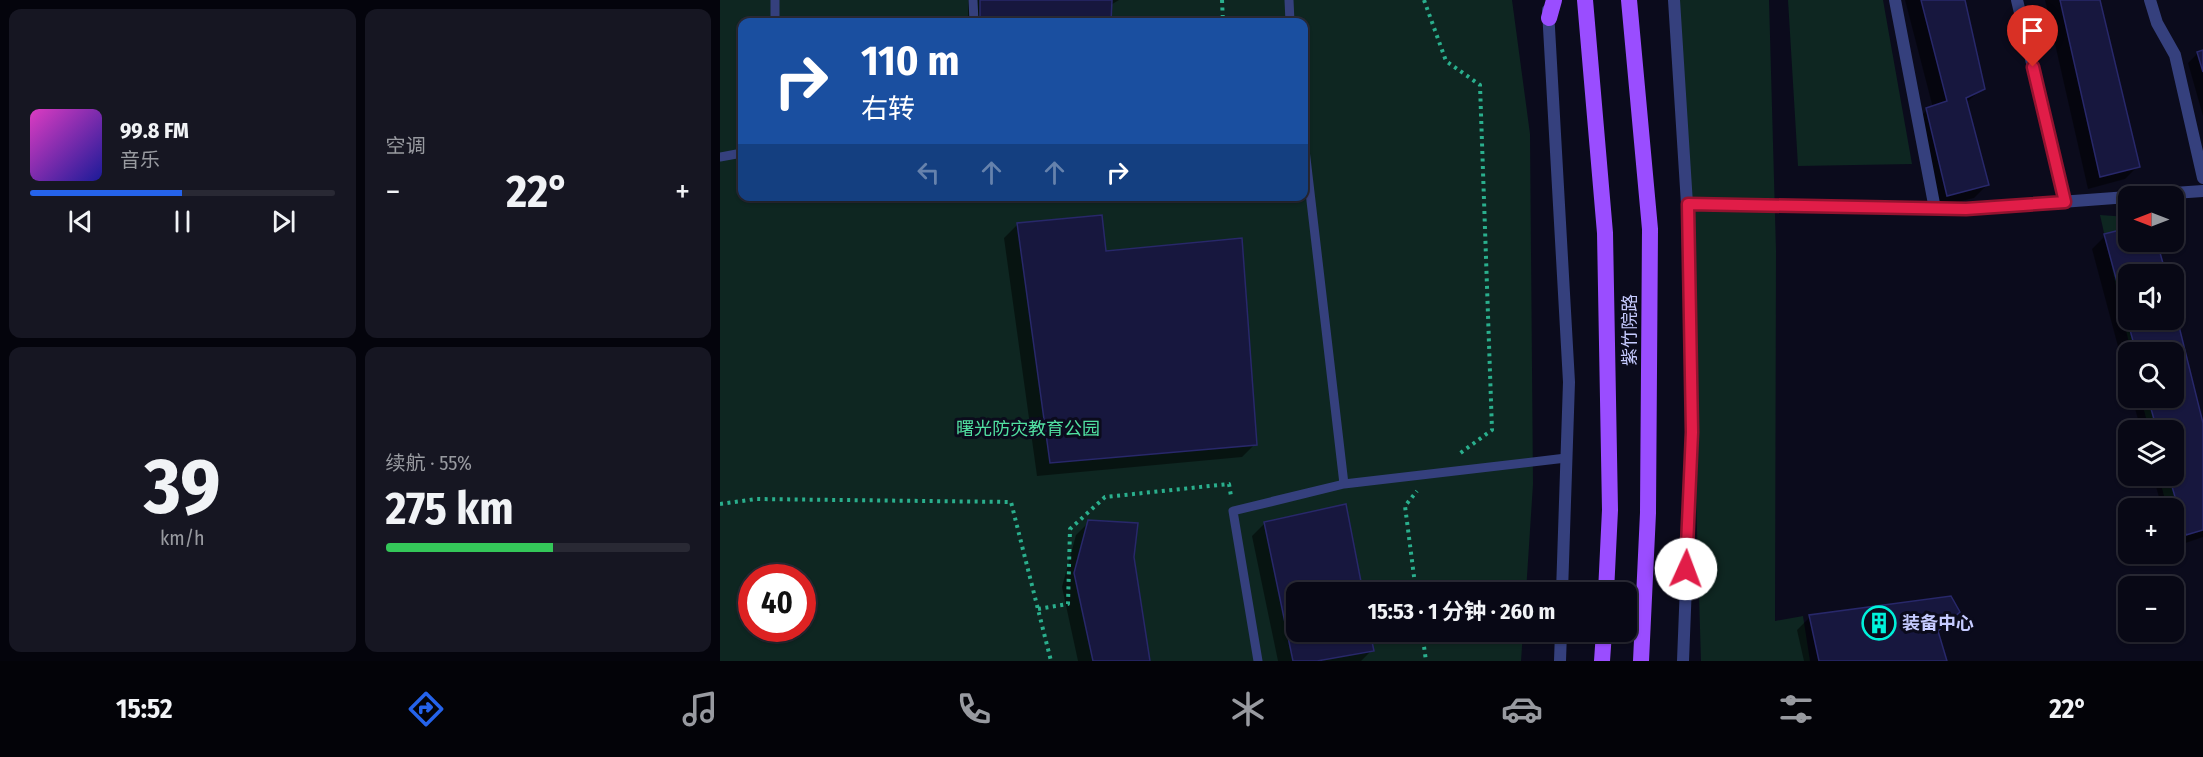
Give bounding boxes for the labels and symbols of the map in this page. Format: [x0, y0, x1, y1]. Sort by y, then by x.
pin [2007, 5, 2058, 67]
north arrow [2118, 186, 2184, 252]
street label: 紫竹院路 [1619, 294, 1641, 366]
park label: 曙光防灾教育公园 [956, 418, 1100, 440]
position arrow [1654, 537, 1718, 601]
speed limit sign: 40 [738, 564, 816, 642]
building icon: 装备中心 [1861, 605, 1897, 641]
place label: 装备中心 [1902, 612, 1974, 634]

